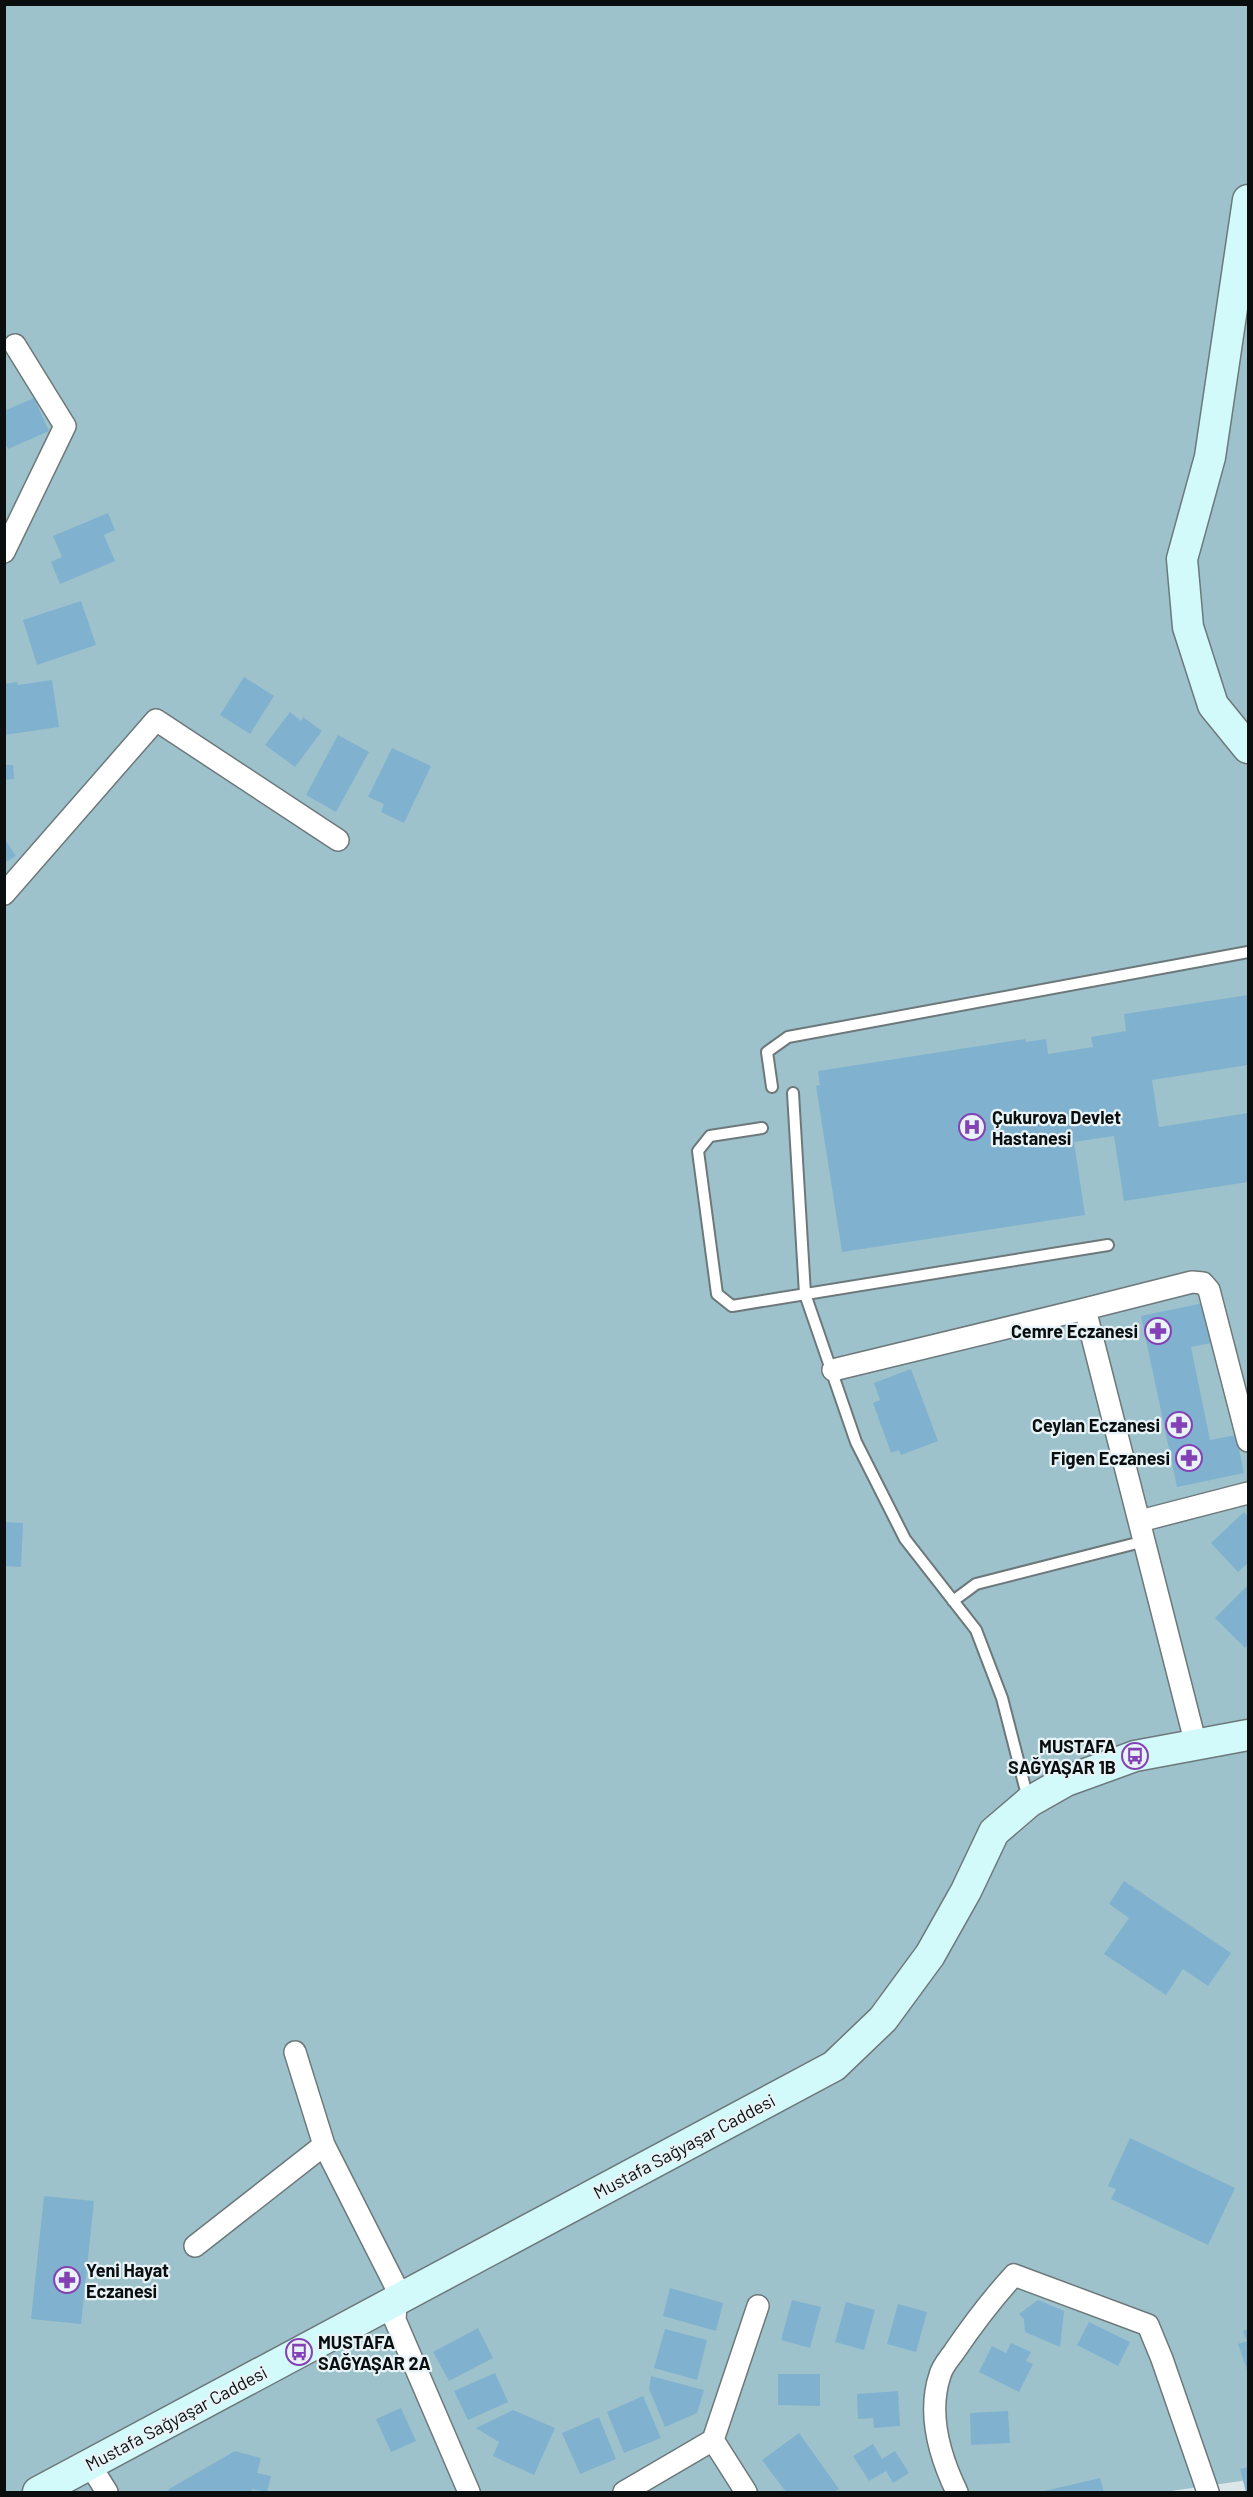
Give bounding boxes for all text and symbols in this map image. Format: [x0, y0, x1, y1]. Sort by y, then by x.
place label: Çukurova Devlet Hastanesi [992, 1106, 1121, 1149]
hospital icon: Çukurova Devlet Hastanesi [957, 1112, 987, 1142]
pharmacy icon: Cemre Eczanesi [1143, 1316, 1173, 1346]
place label: Cemre Eczanesi [1011, 1320, 1138, 1342]
pharmacy icon: Ceylan Eczanesi [1164, 1410, 1194, 1440]
place label: Ceylan Eczanesi [1032, 1414, 1160, 1436]
pharmacy icon: Figen Eczanesi [1174, 1443, 1204, 1473]
place label: Figen Eczanesi [1051, 1447, 1170, 1469]
place label: MUSTAFA SAĞYAŞAR 1B [1008, 1735, 1116, 1778]
bus stop icon: MUSTAFA SAĞYAŞAR 1B [1120, 1741, 1150, 1771]
street label: Mustafa Sağyaşar Caddesi [589, 2089, 779, 2203]
place label: Yeni Hayat Eczanesi [86, 2259, 169, 2302]
pharmacy icon: Yeni Hayat Eczanesi [52, 2265, 82, 2295]
place label: MUSTAFA SAĞYAŞAR 2A [318, 2331, 431, 2374]
bus stop icon: MUSTAFA SAĞYAŞAR 2A [284, 2337, 314, 2367]
street label: Mustafa Sağyaşar Caddesi [81, 2361, 271, 2475]

